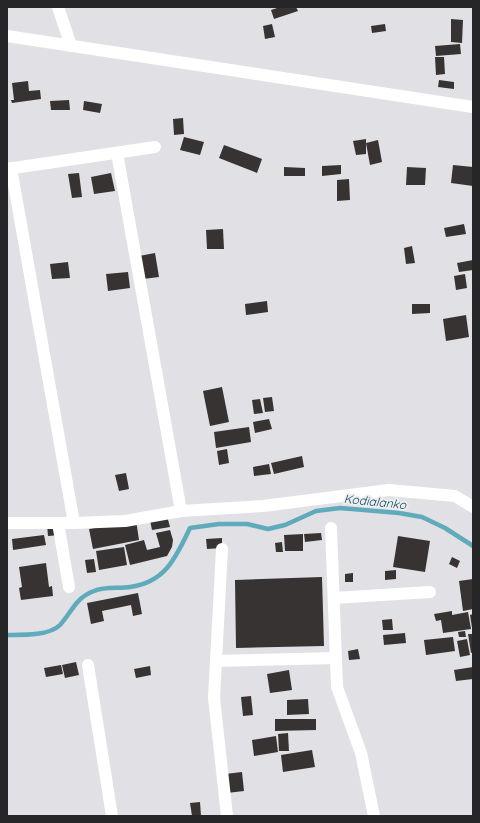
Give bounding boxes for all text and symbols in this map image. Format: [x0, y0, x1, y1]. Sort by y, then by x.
water label: Kodialanko [343, 491, 408, 512]

